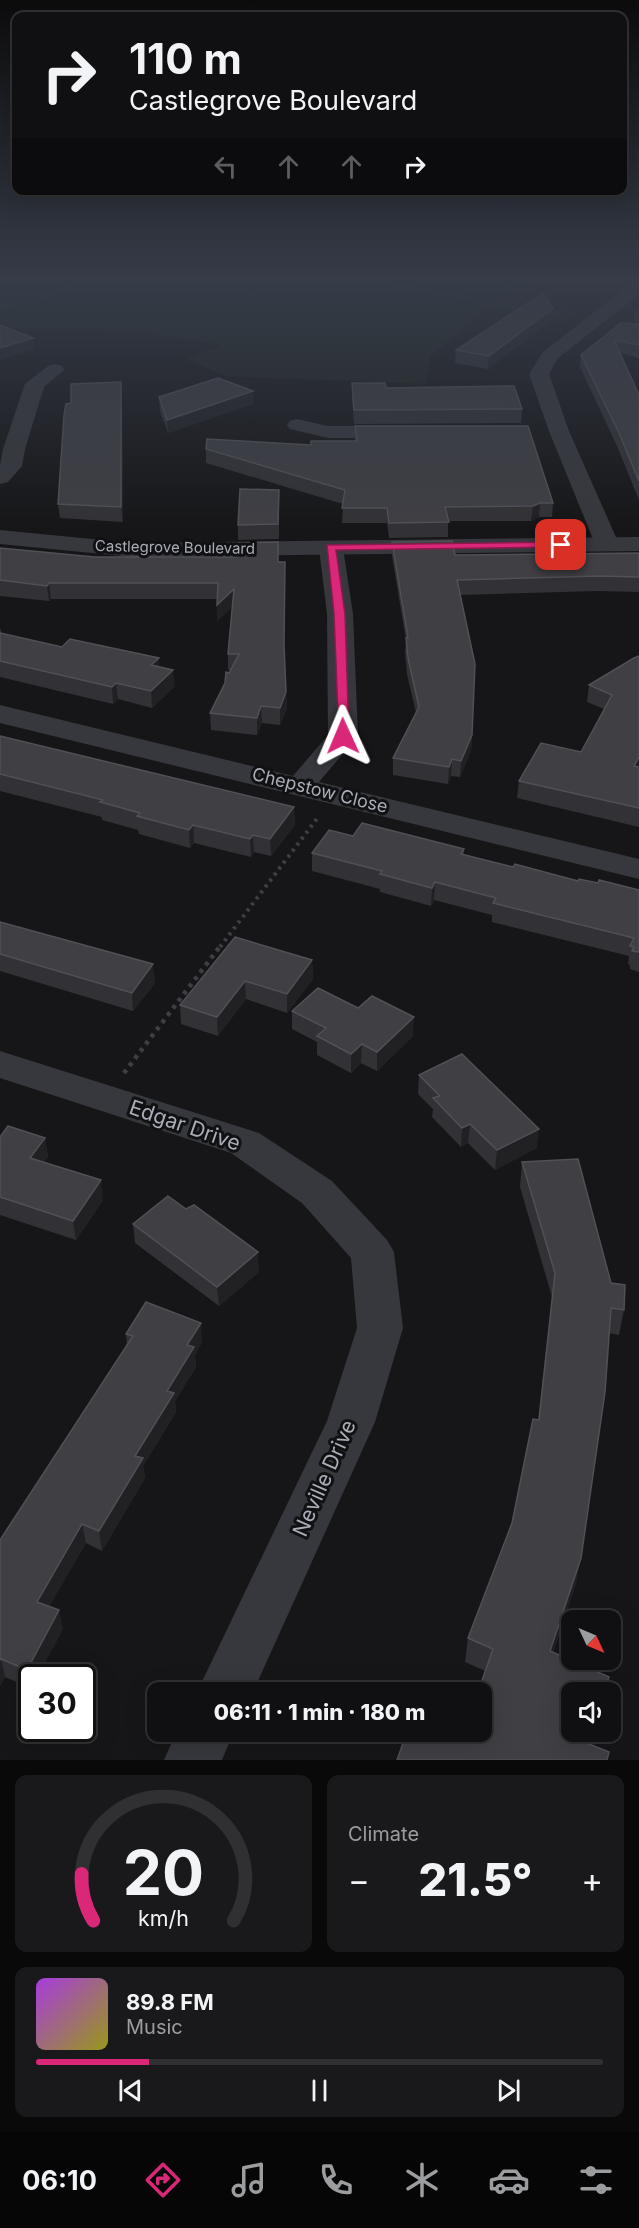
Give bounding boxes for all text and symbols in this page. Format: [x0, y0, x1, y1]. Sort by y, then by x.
text: 110 m [129, 33, 242, 84]
icon: right [30, 36, 108, 114]
text: Castlegrove Boulevard [129, 84, 417, 117]
icon: left [209, 150, 242, 183]
icon: ahead [272, 150, 305, 183]
icon: ahead [335, 150, 368, 183]
icon: right [398, 150, 431, 183]
pin [535, 519, 586, 570]
icon: arrive [544, 528, 577, 561]
street label: Castlegrove Boulevard [95, 536, 255, 558]
position arrow [311, 704, 375, 768]
street label: Chepstow Close [250, 763, 390, 817]
street label: Edgar Drive [126, 1094, 244, 1156]
street label: Neville Drive [287, 1416, 361, 1540]
north arrow [561, 1610, 621, 1670]
map controls [561, 1610, 621, 1742]
speed limit sign: 30 [18, 1664, 96, 1742]
button: sound [561, 1682, 621, 1742]
text: 06:11 · 1 min · 180 m [214, 1699, 425, 1725]
text: Climate [348, 1822, 419, 1846]
text: 20 [123, 1835, 204, 1910]
text: 21.5° [418, 1852, 533, 1907]
text: − [348, 1860, 370, 1900]
text: + [581, 1860, 603, 1900]
text: km/h [138, 1905, 189, 1931]
text: 89.8 FM [126, 1989, 214, 2015]
text: Music [126, 2015, 183, 2039]
icon: previous [114, 2074, 147, 2107]
icon: pause [303, 2074, 336, 2107]
icon: next [492, 2074, 525, 2107]
icon: directions [142, 2159, 184, 2201]
icon: music [228, 2159, 270, 2201]
icon: phone [315, 2159, 357, 2201]
icon: climate [401, 2159, 443, 2201]
icon: car [488, 2159, 530, 2201]
icon: filters [575, 2159, 617, 2201]
text: 06:10 [22, 2164, 97, 2197]

